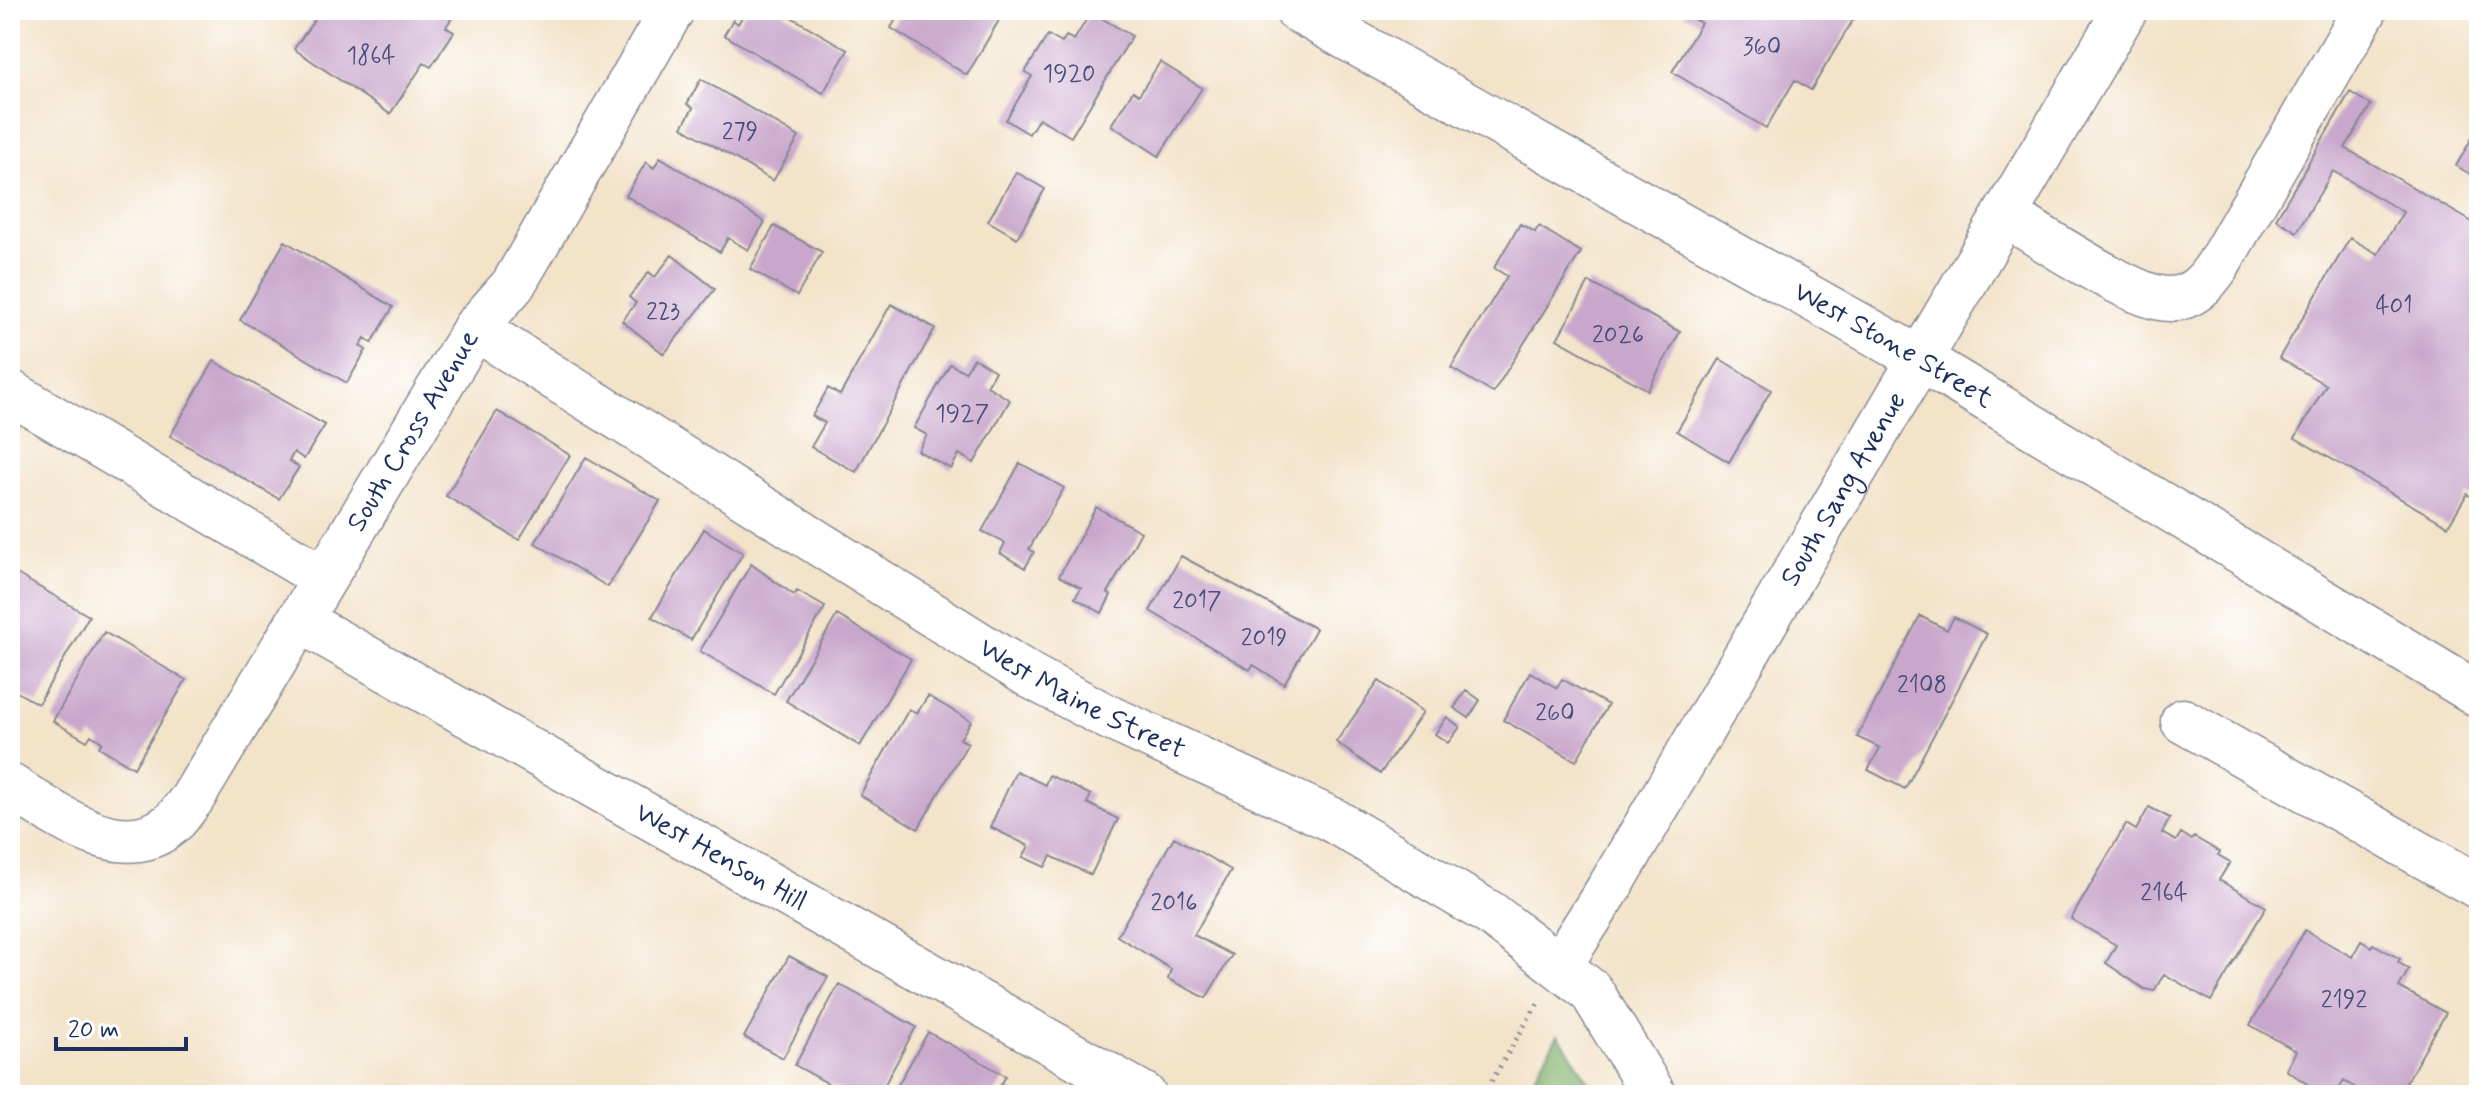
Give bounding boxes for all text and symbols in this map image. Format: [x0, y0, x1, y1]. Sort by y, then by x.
house number: 360 [1743, 32, 1781, 63]
house number: 1864 [346, 41, 396, 72]
house number: 1920 [1043, 59, 1095, 90]
house number: 279 [722, 117, 758, 148]
street label: West Stone Street [1787, 273, 2000, 417]
house number: 401 [2375, 291, 2413, 322]
house number: 223 [646, 297, 680, 328]
house number: 2026 [1592, 320, 1644, 351]
street label: South Cross Avenue [338, 323, 488, 539]
street label: South Sang Avenue [1772, 385, 1915, 593]
house number: 1927 [935, 399, 989, 430]
house number: 2017 [1172, 586, 1222, 617]
house number: 2019 [1241, 623, 1287, 654]
street label: West Maine Street [972, 630, 1191, 768]
house number: 2108 [1897, 670, 1947, 701]
house number: 260 [1535, 698, 1575, 729]
street label: West Henson Hill [628, 794, 813, 920]
house number: 2164 [2140, 878, 2188, 909]
house number: 2016 [1150, 888, 1198, 919]
house number: 2192 [2321, 985, 2367, 1016]
scale bar [56, 1001, 186, 1051]
text: 20 m [68, 1015, 119, 1046]

